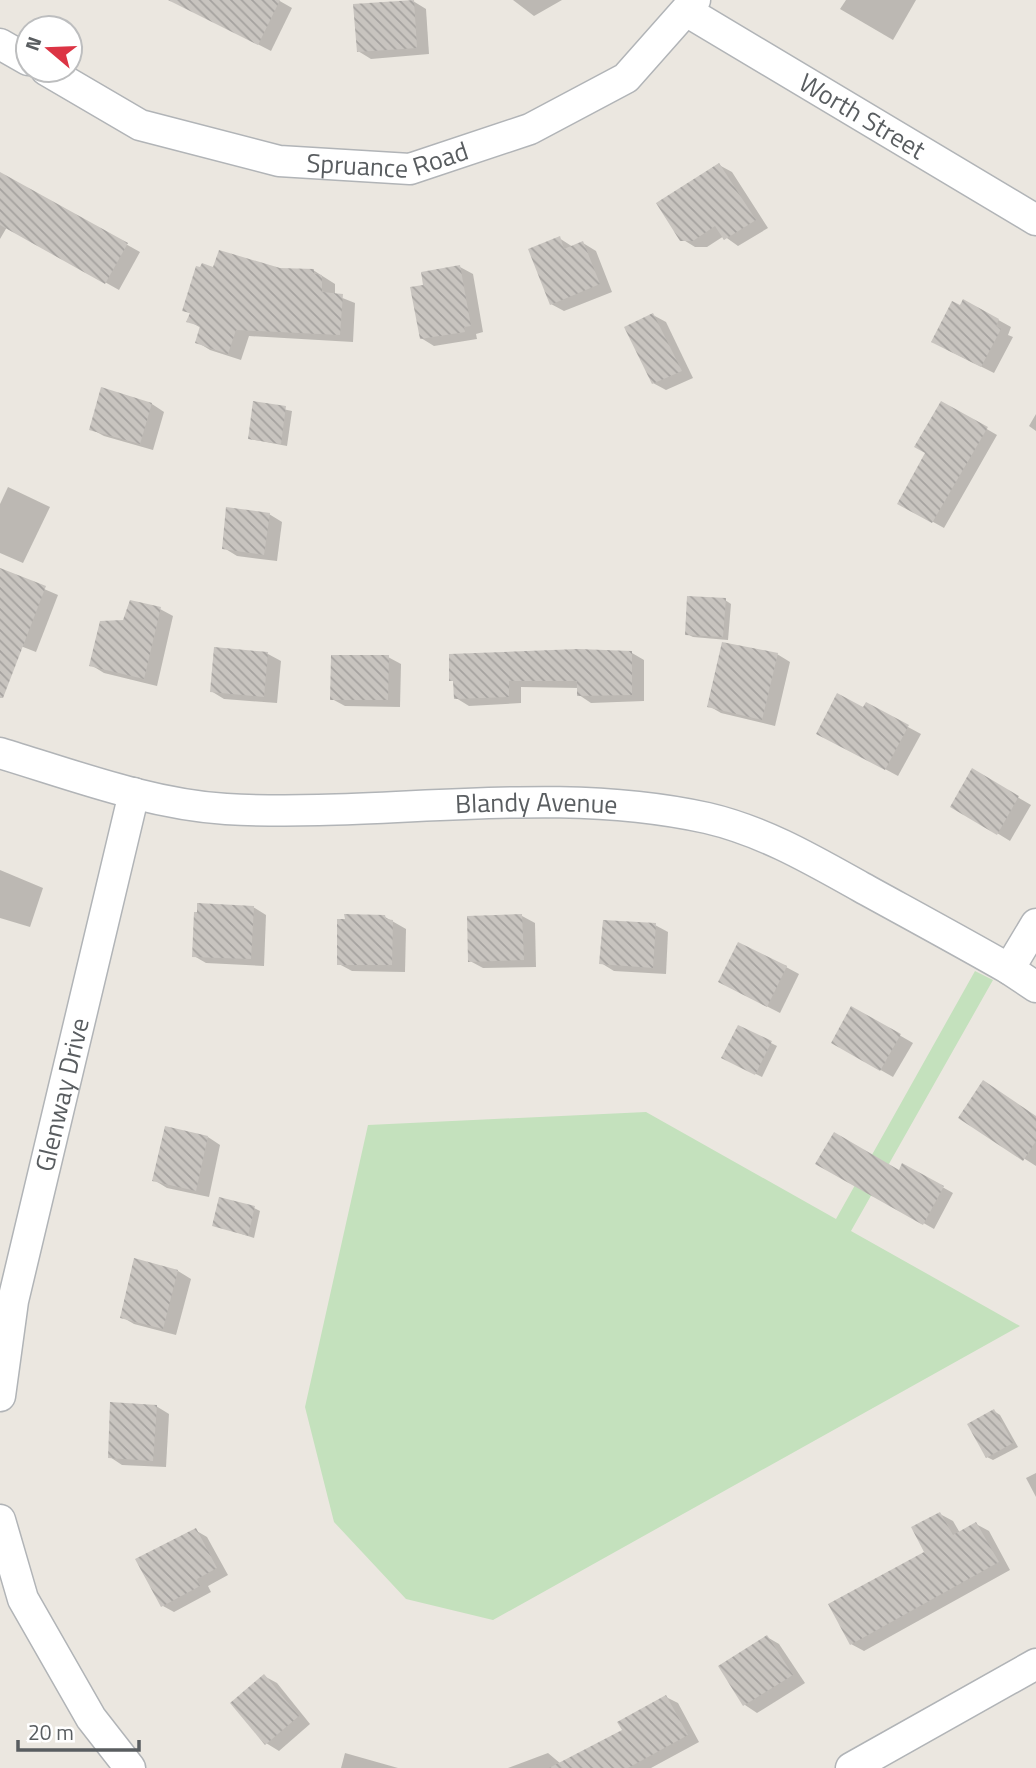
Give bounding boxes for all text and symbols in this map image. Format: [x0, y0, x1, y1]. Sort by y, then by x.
north arrow [14, 14, 84, 84]
text: N [17, 32, 48, 54]
street label: Worth Street [792, 63, 933, 169]
street label: Spruance Road [305, 131, 473, 188]
street label: Blandy Avenue [454, 782, 619, 824]
street label: Glenway Drive [25, 1014, 99, 1175]
scale bar [18, 1708, 138, 1752]
text: 20 m [28, 1716, 74, 1748]

